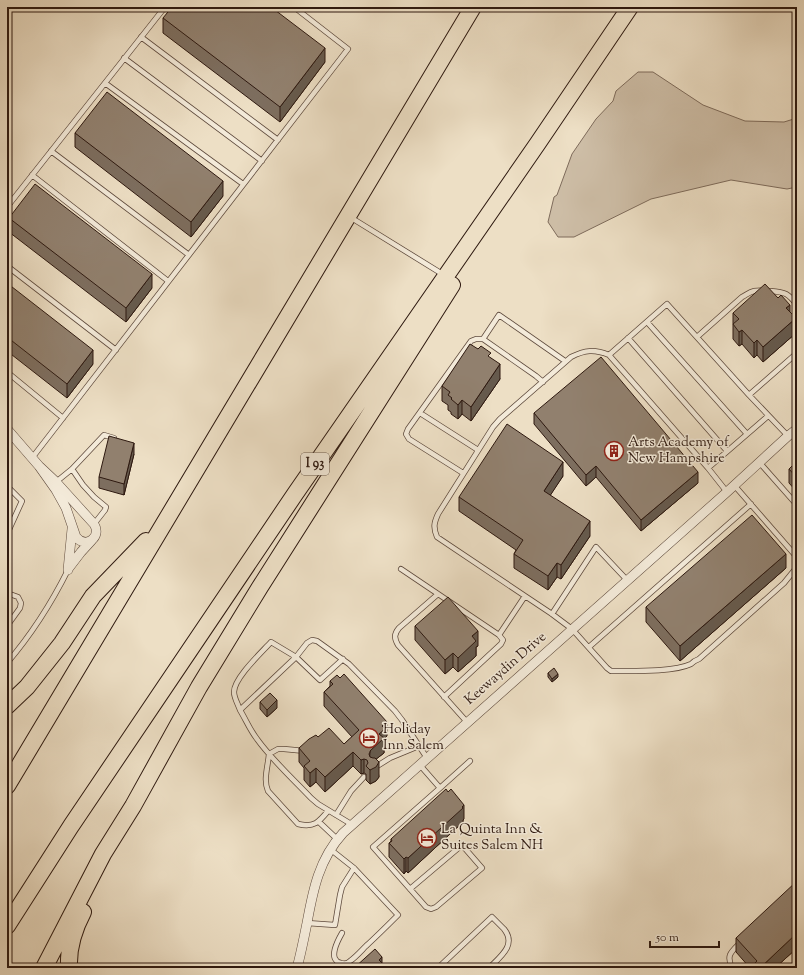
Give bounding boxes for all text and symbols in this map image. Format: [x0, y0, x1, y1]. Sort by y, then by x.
place label: Arts Academy of New Hampshire [628, 433, 730, 469]
building icon: Arts Academy of New Hampshire [603, 440, 625, 462]
road number: I 93 [301, 453, 329, 475]
street label: Keewaydin Drive [461, 628, 551, 710]
place label: Holiday Inn Salem [383, 720, 444, 756]
hotel icon: Holiday Inn Salem [358, 727, 380, 749]
place label: La Quinta Inn & Suites Salem NH [441, 820, 543, 856]
hotel icon: La Quinta Inn & Suites Salem NH [416, 827, 438, 849]
scale bar [650, 923, 719, 949]
text: 50 m [655, 929, 679, 947]

